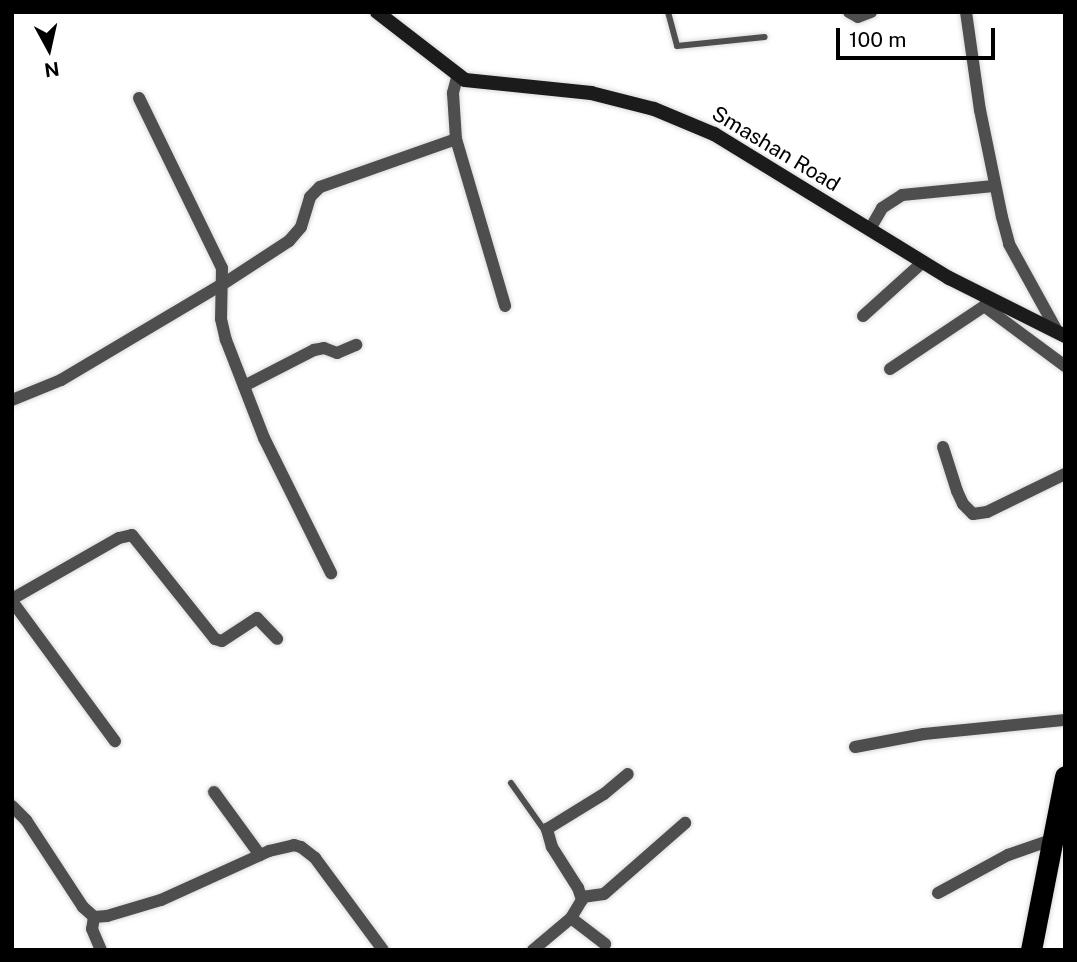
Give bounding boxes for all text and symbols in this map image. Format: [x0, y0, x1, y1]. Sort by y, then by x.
north arrow [14, 14, 84, 84]
scale bar [839, 14, 998, 58]
text: 100 m [849, 27, 906, 52]
text: N [43, 58, 61, 82]
street label: Smashan Road [707, 101, 845, 197]

